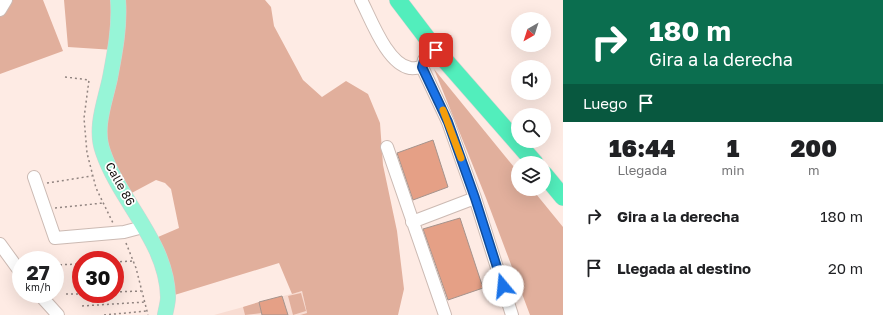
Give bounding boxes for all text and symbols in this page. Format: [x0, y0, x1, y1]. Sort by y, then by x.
north arrow [511, 12, 551, 52]
map controls [511, 12, 551, 196]
text: 180 m [649, 14, 731, 47]
icon: right [583, 16, 635, 68]
pin [419, 33, 453, 67]
icon: arrive [425, 39, 447, 61]
text: Gira a la derecha [649, 48, 793, 70]
button: sound [511, 60, 551, 100]
icon: arrive [635, 92, 657, 114]
text: Luego [583, 94, 627, 112]
button: search [511, 108, 551, 148]
text: 16:44 [609, 133, 676, 162]
text: 1 [727, 133, 739, 162]
text: 200 [790, 133, 837, 162]
button: layers [511, 156, 551, 196]
street label: Calle 86 [102, 160, 138, 208]
text: Llegada [618, 162, 667, 178]
text: min [722, 162, 745, 178]
text: m [808, 162, 820, 178]
icon: right [583, 205, 605, 227]
text: Gira a la derecha [617, 207, 739, 225]
text: 180 m [820, 207, 863, 225]
speed limit sign: 30 [72, 251, 124, 303]
icon: arrive [583, 257, 605, 279]
text: Llegada al destino [617, 259, 751, 277]
text: 20 m [828, 259, 863, 277]
text: 27 [26, 260, 50, 284]
position arrow [482, 265, 524, 307]
text: km/h [25, 281, 51, 293]

